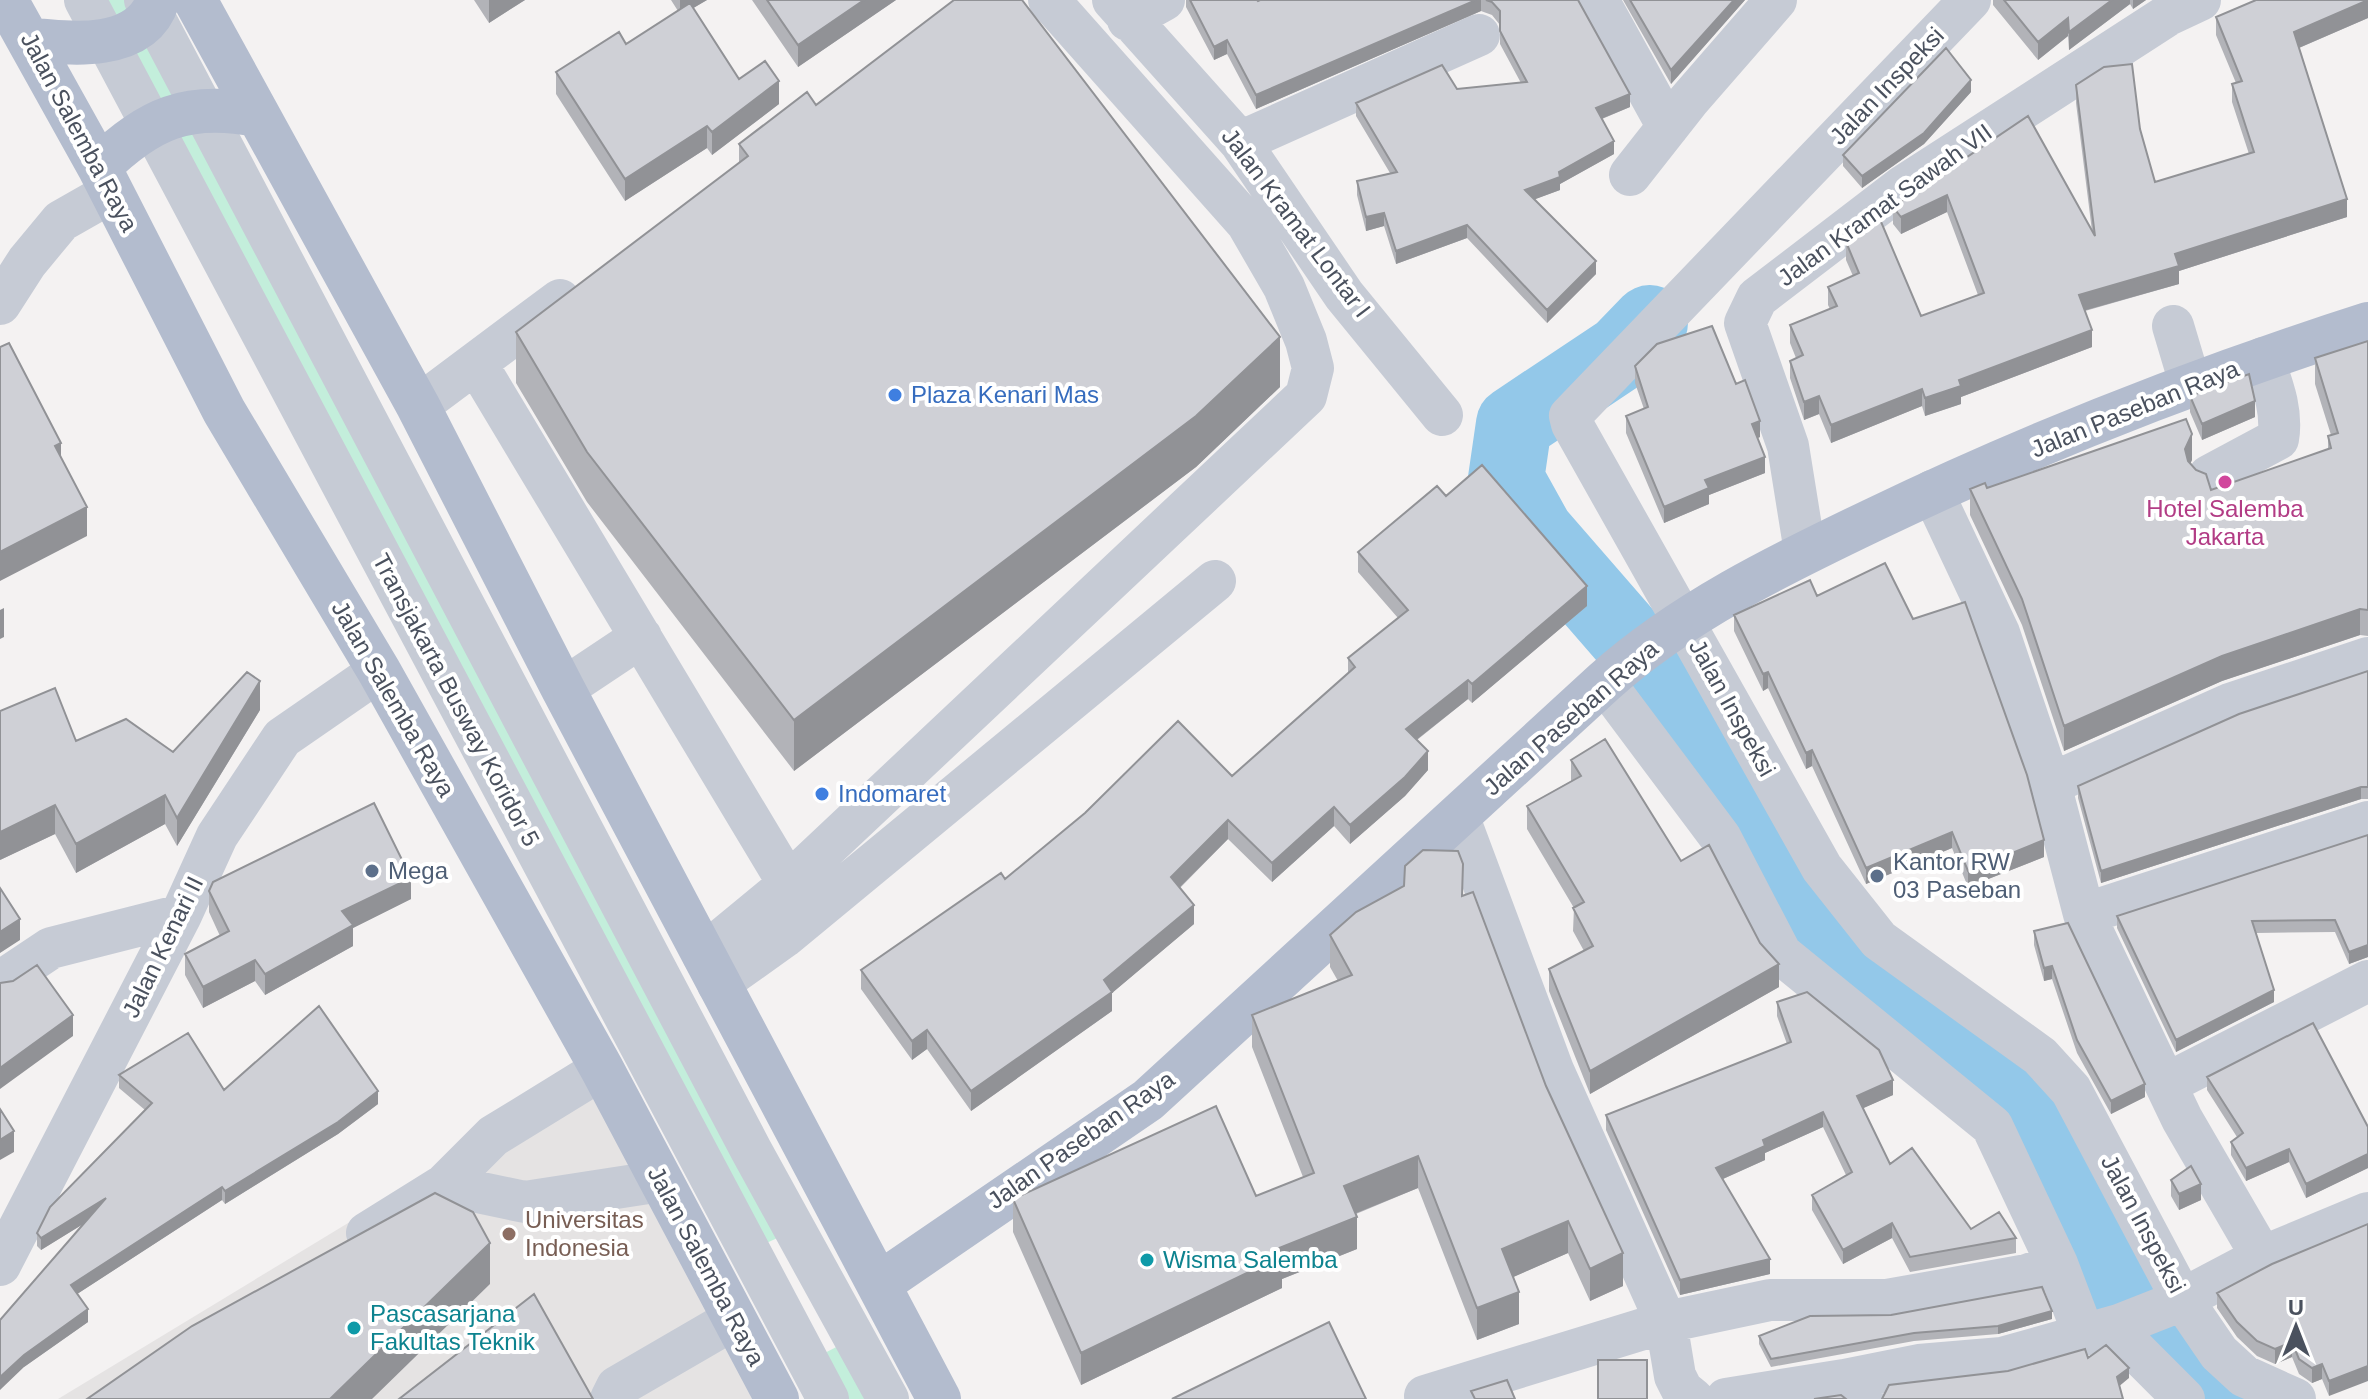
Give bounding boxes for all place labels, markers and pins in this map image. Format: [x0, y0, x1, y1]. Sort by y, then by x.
place label: Plaza Kenari Mas [911, 381, 1099, 408]
marker: Plaza Kenari Mas [886, 386, 904, 404]
marker: Hotel Salemba Jakarta [2216, 473, 2234, 491]
place label: Hotel Salemba Jakarta [2146, 495, 2304, 550]
place label: Indomaret [838, 780, 946, 807]
marker: Indomaret [813, 785, 831, 803]
place label: Kantor RW 03 Paseban [1893, 848, 2021, 903]
place label: Mega [388, 857, 449, 884]
marker: Mega [363, 862, 381, 880]
marker: Kantor RW 03 Paseban [1868, 867, 1886, 885]
place label: Universitas Indonesia [525, 1206, 644, 1261]
marker: Universitas Indonesia [500, 1225, 518, 1243]
place label: Wisma Salemba [1163, 1246, 1338, 1273]
marker: Wisma Salemba [1138, 1251, 1156, 1269]
place label: Pascasarjana Fakultas Teknik [370, 1300, 536, 1355]
marker: Pascasarjana Fakultas Teknik [345, 1319, 363, 1337]

